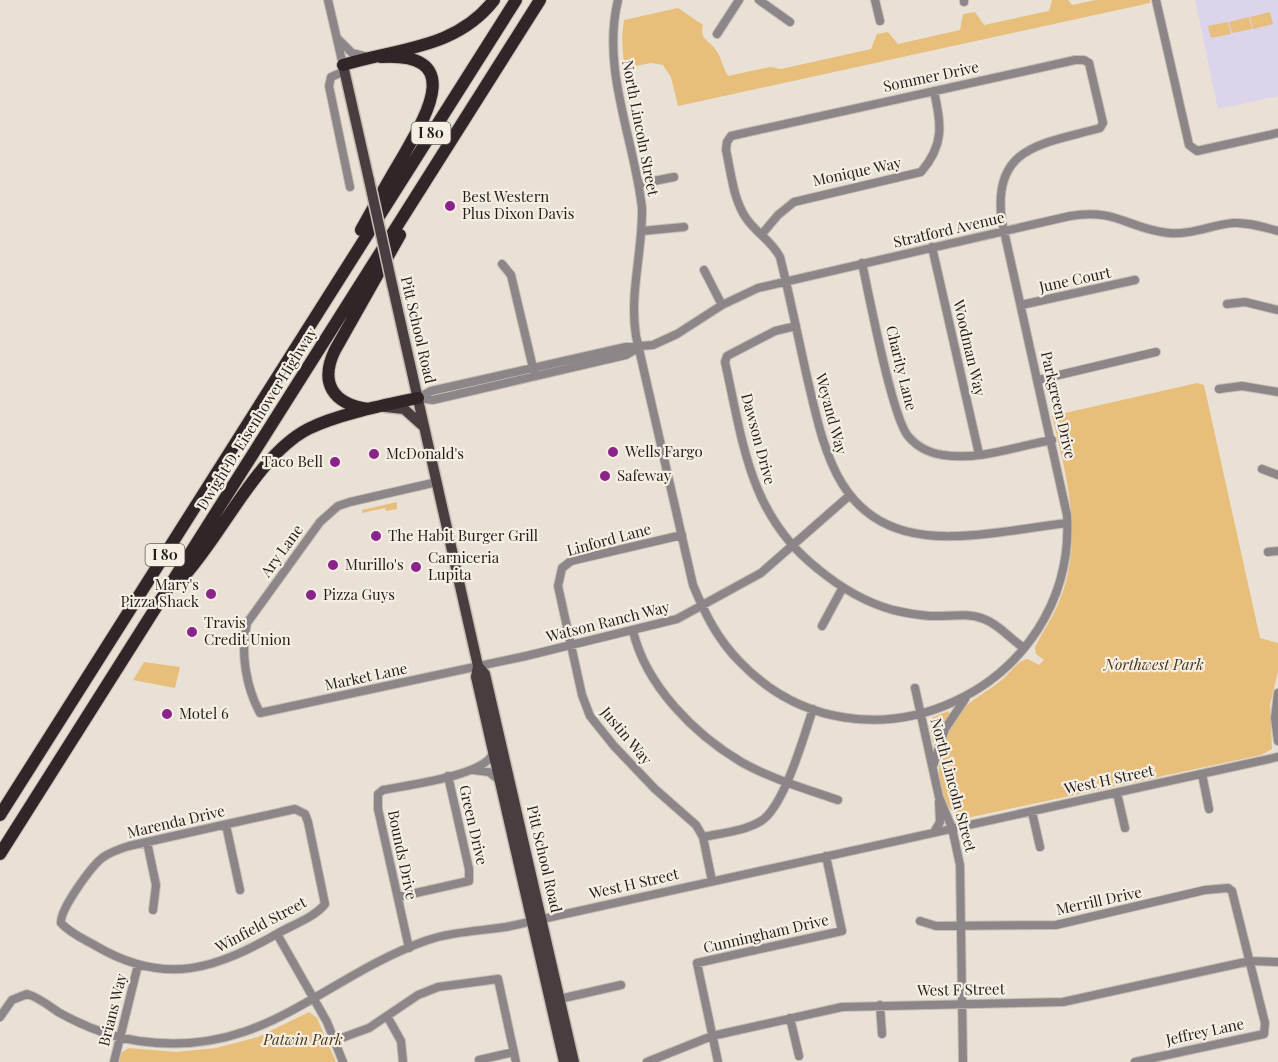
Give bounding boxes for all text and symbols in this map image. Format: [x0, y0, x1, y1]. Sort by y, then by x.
street label: Sommer Drive [881, 56, 980, 96]
street label: North Lincoln Street [618, 58, 664, 198]
road number: I 80 [412, 122, 450, 144]
street label: Monique Way [811, 152, 903, 190]
place label: Best Western Plus Dixon Davis [462, 186, 574, 223]
marker: Best Western Plus Dixon Davis [443, 199, 457, 213]
street label: Stratford Avenue [891, 207, 1006, 252]
street label: June Court [1036, 262, 1113, 297]
street label: Pitt School Road [397, 274, 441, 386]
street label: Woodman Way [949, 297, 991, 398]
street label: Dwight D. Eisenhower Highway [192, 323, 321, 514]
street label: Charity Lane [882, 323, 922, 412]
street label: Parkgreen Drive [1037, 349, 1081, 460]
street label: Weyand Way [811, 370, 853, 457]
street label: Dawson Drive [737, 391, 781, 487]
place label: Wells Fargo [624, 441, 703, 461]
place label: McDonald's [386, 443, 464, 463]
marker: Wells Fargo [606, 445, 620, 459]
marker: McDonald's [367, 447, 381, 461]
place label: Taco Bell [262, 451, 323, 471]
marker: Taco Bell [328, 455, 342, 469]
place label: Safeway [617, 465, 672, 485]
marker: Safeway [598, 469, 612, 483]
street label: Linford Lane [564, 518, 653, 560]
street label: Ary Lane [255, 520, 307, 581]
place label: The Habit Burger Grill [388, 525, 538, 545]
marker: The Habit Burger Grill [369, 529, 383, 543]
road number: I 80 [146, 544, 184, 566]
place label: Carniceria Lupita [428, 547, 500, 584]
place label: Murillo's [345, 554, 404, 574]
marker: Murillo's [326, 558, 340, 572]
marker: Carniceria Lupita [409, 560, 423, 574]
place label: Mary's Pizza Shack [121, 574, 200, 611]
place label: Pizza Guys [323, 584, 395, 604]
marker: Mary's Pizza Shack [204, 587, 218, 601]
marker: Pizza Guys [304, 588, 318, 602]
street label: Watson Ranch Way [543, 596, 672, 646]
place label: Travis Credit Union [204, 612, 291, 649]
marker: Travis Credit Union [185, 625, 199, 639]
park label: Northwest Park [1102, 654, 1204, 674]
street label: Market Lane [323, 658, 409, 695]
street label: Justin Way [596, 701, 657, 769]
place label: Motel 6 [179, 703, 229, 723]
marker: Motel 6 [160, 707, 174, 721]
street label: North Lincoln Street [926, 716, 982, 855]
street label: West H Street [1061, 760, 1156, 798]
street label: Green Drive [455, 783, 493, 867]
street label: Marenda Drive [125, 800, 227, 842]
street label: Pitt School Road [523, 803, 567, 915]
street label: Bounds Drive [384, 808, 422, 901]
street label: West H Street [586, 863, 681, 903]
street label: Merrill Drive [1054, 881, 1143, 919]
street label: Winfield Street [211, 891, 310, 957]
street label: Cunningham Drive [701, 909, 830, 957]
street label: Brians Way [93, 971, 131, 1048]
street label: West F Street [916, 978, 1006, 1000]
street label: Jeffrey Lane [1163, 1013, 1246, 1049]
park label: Patwin Park [262, 1029, 343, 1049]

